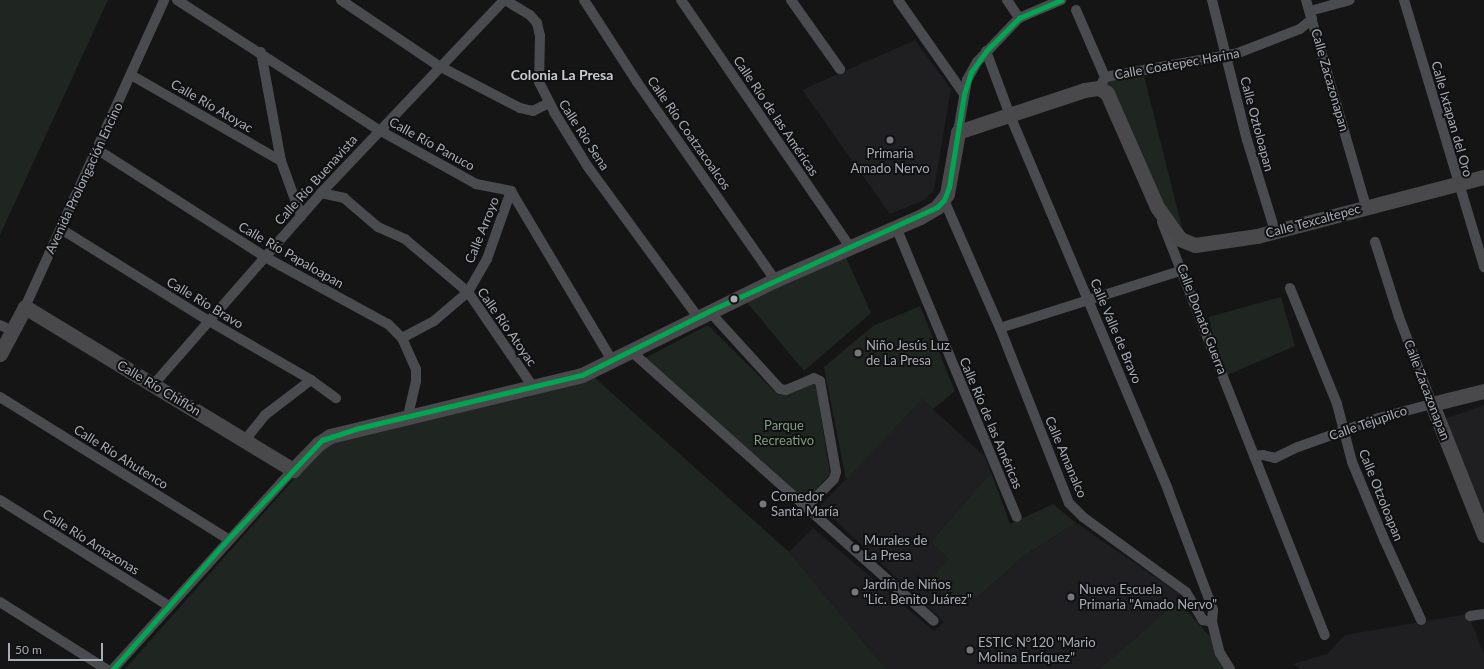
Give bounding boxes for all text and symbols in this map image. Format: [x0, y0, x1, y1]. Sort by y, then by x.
street label: Calle Zacazonapan [1308, 27, 1352, 133]
street label: Calle Coatepec Harina [1113, 45, 1241, 83]
street label: Calle Río de las Américas [730, 53, 822, 179]
street label: Calle Ixtapan del Oro [1428, 59, 1476, 179]
district label: Colonia La Presa [511, 67, 613, 83]
street label: Calle Río Coatzacoalcos [644, 73, 734, 193]
street label: Calle Oztoloapan [1237, 75, 1277, 173]
street label: Calle Río Atoyac [168, 76, 256, 136]
street label: Calle Río Sena [555, 97, 613, 173]
street label: Avenida Prolongación Encino [42, 100, 126, 256]
street label: Calle Río Panuco [387, 114, 477, 174]
street label: Calle Río Buenavista [271, 132, 361, 228]
marker: Primaria Amado Nervo [885, 135, 895, 145]
place label: Primaria Amado Nervo [850, 146, 930, 177]
street label: Calle Arroyo [462, 194, 502, 266]
street label: Calle Texcaltepec [1264, 201, 1362, 241]
street label: Calle Río Papaloapan [236, 218, 346, 292]
street label: Calle Donato Guerra [1174, 262, 1230, 376]
street label: Calle Río Bravo [164, 274, 246, 332]
street label: Calle Valle de Bravo [1087, 276, 1145, 386]
street label: Calle Río Atoyac [474, 285, 540, 369]
unlabelled marker [729, 294, 739, 304]
place label: Niño Jesús Luz de La Presa [866, 338, 950, 369]
street label: Calle Zacazonapan [1401, 338, 1453, 442]
marker: Niño Jesús Luz de La Presa [853, 348, 863, 358]
street label: Calle Río de las Américas [956, 355, 1026, 491]
street label: Calle Río Chiflón [114, 357, 204, 419]
street label: Calle Tejupilco [1327, 402, 1409, 444]
street label: Calle Amanalco [1042, 414, 1090, 500]
park label: Parque Recreativo [754, 418, 814, 449]
street label: Calle Río Ahutenco [71, 422, 171, 492]
street label: Calle Otzoloapan [1355, 447, 1407, 543]
place label: Comedor Santa María [771, 489, 839, 520]
marker: Comedor Santa María [758, 499, 768, 509]
street label: Calle Río Amazonas [39, 506, 143, 578]
place label: Murales de La Presa [864, 533, 927, 564]
marker: Murales de La Presa [851, 543, 861, 553]
place label: Jardín de Niños "Lic. Benito Juárez" [863, 577, 972, 608]
place label: Nueva Escuela Primaria "Amado Nervo" [1079, 582, 1217, 613]
marker: Jardín de Niños "Lic. Benito Juárez" [850, 587, 860, 597]
marker: Nueva Escuela Primaria "Amado Nervo" [1066, 592, 1076, 602]
scale bar [10, 635, 105, 661]
place label: ESTIC N°120 "Mario Molina Enríquez" [978, 635, 1096, 666]
text: 50 m [15, 642, 42, 657]
marker: ESTIC N°120 "Mario Molina Enríquez" [965, 645, 975, 655]

